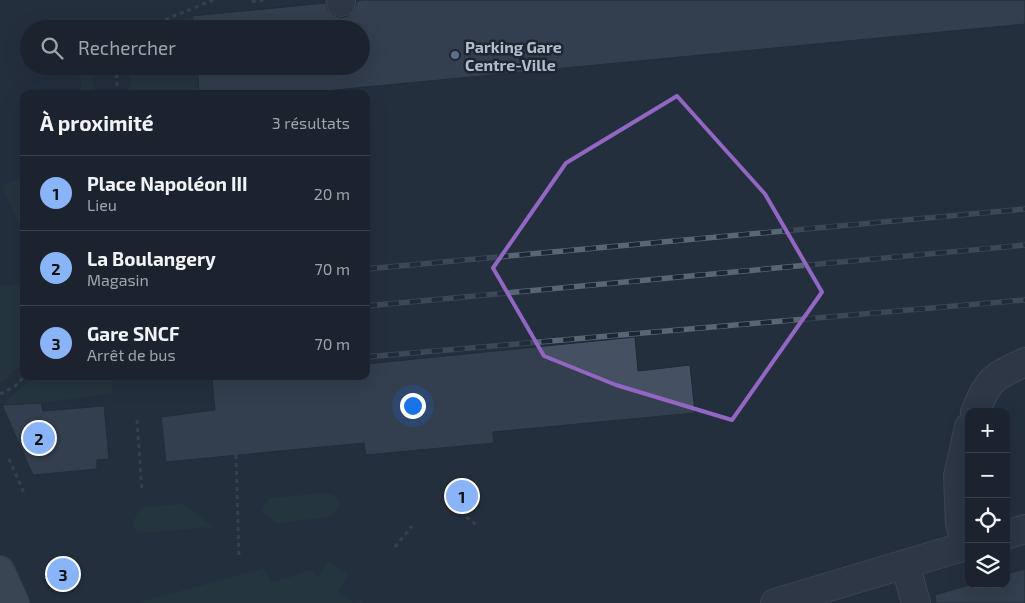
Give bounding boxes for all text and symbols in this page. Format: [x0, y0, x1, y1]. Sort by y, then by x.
search box [20, 20, 370, 75]
icon: search [38, 34, 66, 62]
text: Rechercher [78, 36, 176, 59]
place label: Parking Gare Centre-Ville [465, 37, 562, 74]
marker: Parking Gare Centre-Ville [449, 49, 461, 61]
text: À proximité [40, 110, 154, 135]
text: 3 résultats [272, 113, 350, 132]
text: Place Napoléon III [87, 172, 248, 195]
text: 1 [53, 184, 59, 203]
text: 20 m [314, 184, 350, 203]
text: Lieu [87, 195, 117, 214]
text: La Boulangery [87, 247, 216, 270]
text: 2 [51, 259, 61, 278]
text: 70 m [315, 259, 350, 278]
text: Magasin [87, 270, 149, 289]
text: Gare SNCF [87, 322, 180, 345]
text: 3 [51, 334, 61, 353]
text: 70 m [315, 334, 350, 353]
text: Arrêt de bus [87, 345, 176, 364]
your location [400, 393, 426, 419]
map controls [965, 408, 1010, 588]
button: + [965, 408, 1010, 453]
pin: 2 [23, 419, 55, 457]
button: − [965, 453, 1010, 498]
pin: 1 [446, 477, 478, 515]
button: locate [965, 498, 1010, 543]
button: layers [965, 543, 1010, 588]
pin: 3 [47, 555, 79, 593]

